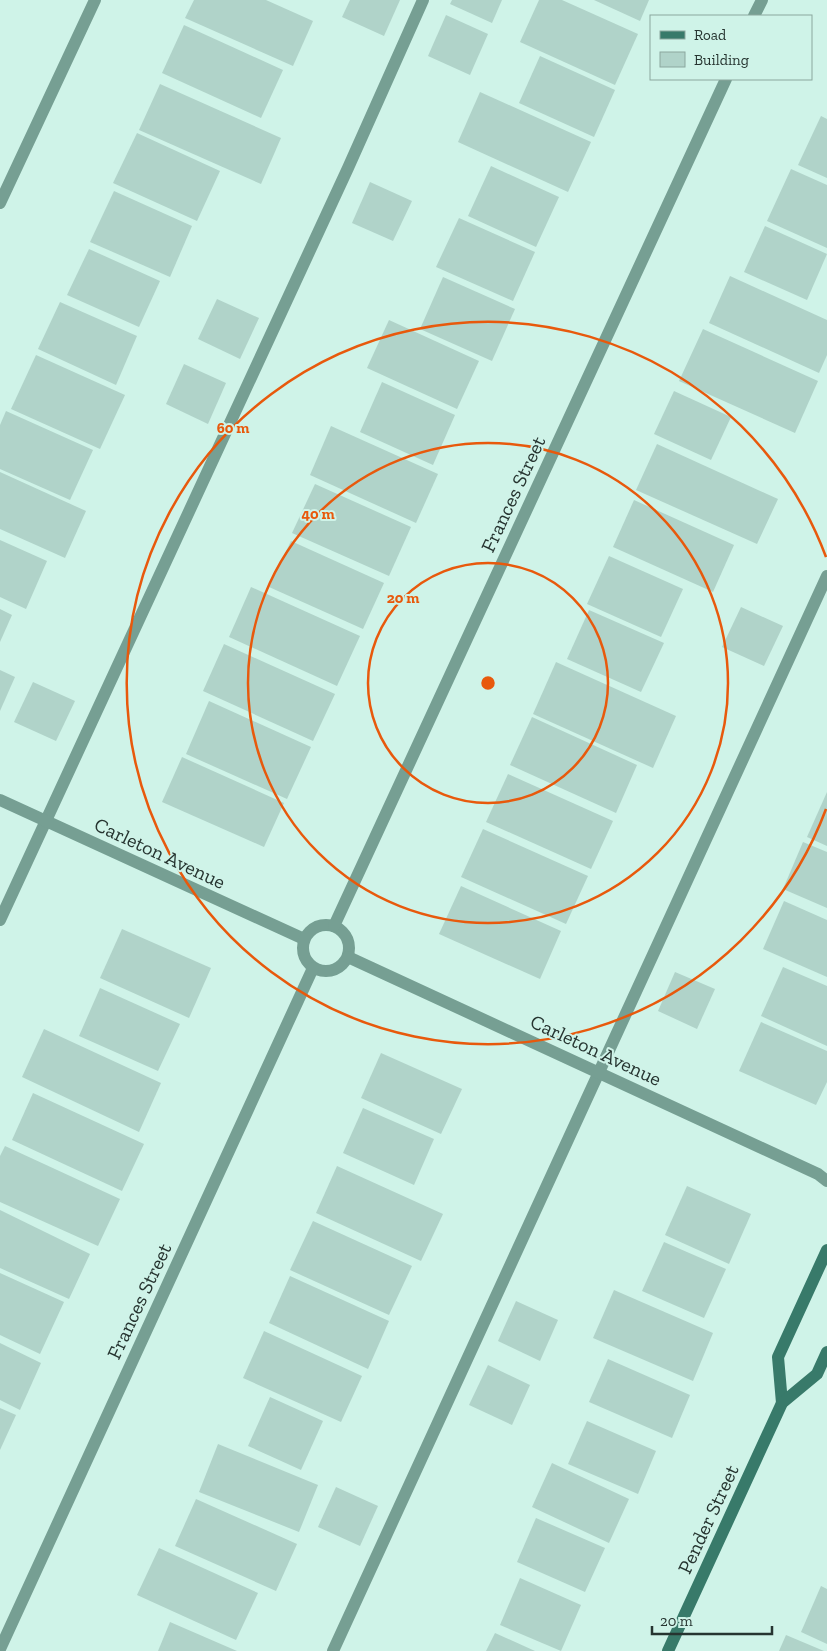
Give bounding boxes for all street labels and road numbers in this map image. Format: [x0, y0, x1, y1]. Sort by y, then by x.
street label: Frances Street [476, 432, 551, 556]
street label: Carleton Avenue [91, 812, 229, 894]
street label: Carleton Avenue [527, 1009, 665, 1091]
street label: Frances Street [102, 1239, 177, 1363]
street label: Pender Street [672, 1460, 744, 1577]

